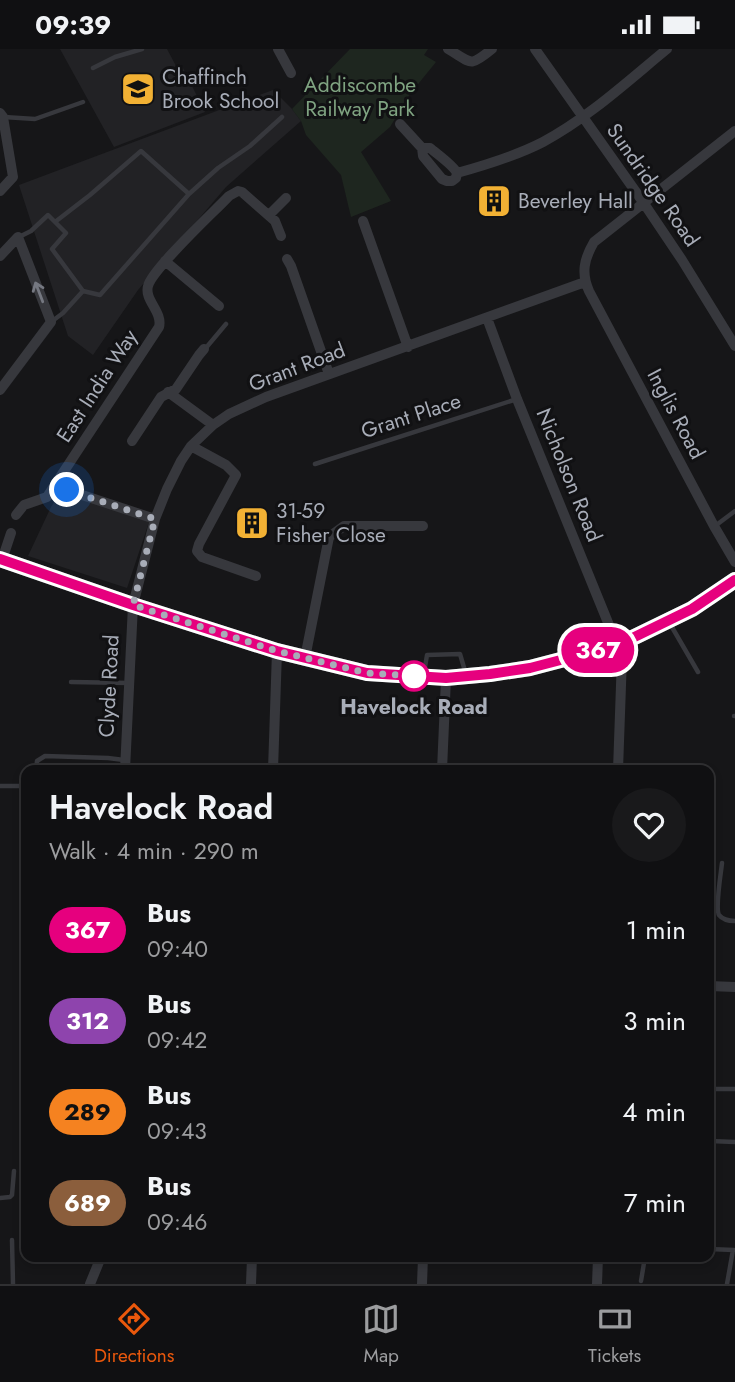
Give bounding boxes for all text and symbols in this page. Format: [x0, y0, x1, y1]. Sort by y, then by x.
text: 09:39 [35, 6, 112, 44]
place label: Chaffinch Brook School [162, 62, 279, 116]
school or university icon: Chaffinch Brook School [119, 70, 157, 108]
park label: Addiscombe Railway Park [304, 70, 416, 124]
street label: Sundridge Road [599, 117, 707, 253]
building icon: Beverley Hall [475, 182, 513, 220]
place label: Beverley Hall [518, 186, 633, 216]
one-way arrow [32, 282, 44, 303]
street label: East India Way [49, 323, 145, 448]
street label: Grant Road [244, 335, 350, 399]
street label: Inglis Road [640, 363, 712, 465]
street label: Grant Place [357, 386, 465, 446]
street label: Nicholson Road [529, 404, 609, 546]
your location [49, 472, 84, 507]
place label: 31-59 Fisher Close [276, 496, 386, 550]
building icon: 31-59 Fisher Close [233, 504, 271, 542]
line badge: 367 [558, 627, 638, 673]
text: 367 [575, 632, 621, 667]
street label: Clyde Road [91, 634, 127, 738]
marker: Havelock Road [399, 661, 429, 691]
place label: Havelock Road [340, 692, 488, 722]
text: Havelock Road [49, 784, 273, 831]
button: heart [612, 788, 686, 862]
text: Walk · 4 min · 290 m [49, 834, 259, 868]
text: Bus [147, 894, 191, 932]
text: 1 min [626, 911, 686, 949]
text: 367 [65, 912, 110, 947]
text: 09:40 [147, 932, 208, 966]
text: Bus [147, 985, 191, 1023]
text: 3 min [623, 1002, 686, 1040]
text: 312 [66, 1003, 109, 1038]
text: 09:42 [147, 1023, 207, 1057]
text: Bus [147, 1076, 191, 1114]
text: 4 min [622, 1093, 686, 1131]
text: 289 [64, 1094, 111, 1129]
text: 09:43 [147, 1114, 207, 1148]
text: Bus [147, 1167, 191, 1205]
text: 7 min [624, 1184, 686, 1222]
text: 689 [64, 1185, 111, 1220]
text: 09:46 [147, 1205, 208, 1239]
tab: Directions [94, 1300, 174, 1369]
tab: Map [362, 1300, 400, 1369]
tab: Tickets [588, 1300, 641, 1369]

